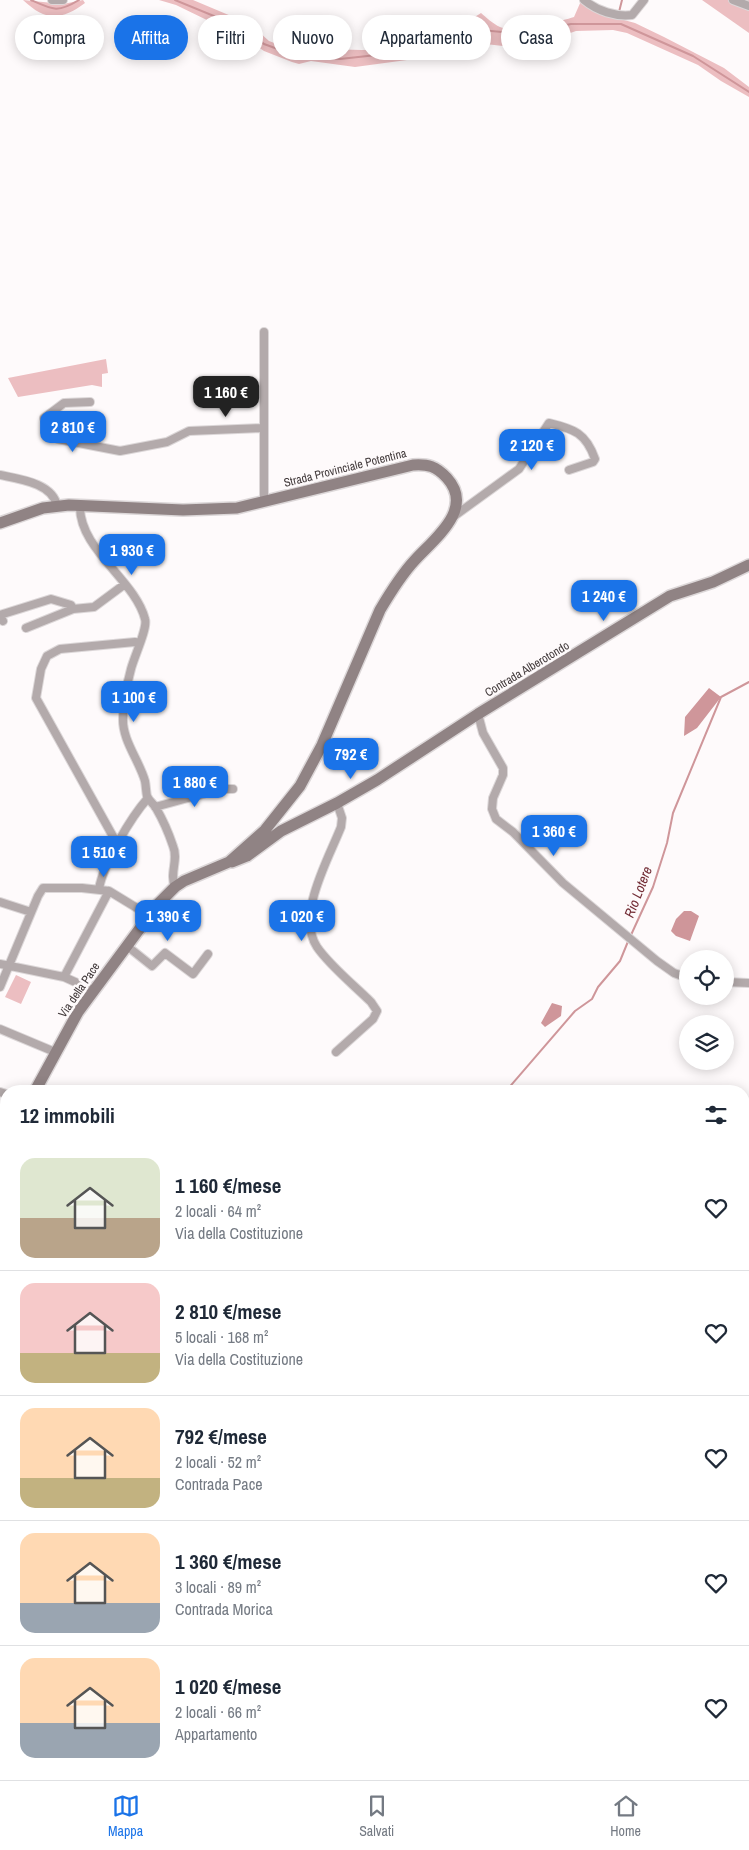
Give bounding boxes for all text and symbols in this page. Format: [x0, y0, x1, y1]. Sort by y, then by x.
chip: Compra [15, 15, 104, 60]
chip: Affitta [114, 15, 188, 60]
chip: Filtri [198, 15, 263, 60]
chip: Nuovo [273, 15, 352, 60]
chip: Appartamento [362, 15, 491, 60]
chip: Casa [501, 15, 571, 60]
pin: 1 160 € [180, 376, 272, 418]
text: 1 160 € [204, 381, 248, 403]
pin: 2 810 € [27, 410, 119, 453]
text: 2 810 € [51, 416, 95, 438]
pin: 2 120 € [486, 428, 578, 471]
text: 2 120 € [510, 434, 554, 456]
street label: Strada Provinciale Potentina [282, 445, 408, 491]
pin: 1 930 € [86, 534, 178, 576]
text: 1 930 € [110, 539, 154, 561]
pin: 1 240 € [558, 580, 650, 622]
text: 1 240 € [582, 585, 626, 607]
street label: Contrada Alberotondo [482, 637, 572, 701]
pin: 1 100 € [88, 680, 180, 723]
text: 1 100 € [112, 686, 156, 708]
pin: 792 € [316, 738, 386, 780]
text: 792 € [335, 743, 367, 765]
pin: 1 880 € [149, 766, 241, 808]
text: 1 880 € [173, 771, 217, 793]
pin: 1 360 € [508, 814, 600, 857]
text: 1 360 € [532, 820, 576, 842]
pin: 1 510 € [58, 836, 150, 878]
text: 1 510 € [82, 841, 126, 863]
water label: Rio Lotere [620, 864, 656, 920]
pin: 1 390 € [122, 900, 214, 942]
pin: 1 020 € [256, 900, 348, 942]
text: 1 390 € [146, 905, 190, 927]
text: 1 020 € [280, 905, 324, 927]
map controls [679, 950, 734, 1070]
button: locate [679, 950, 734, 1005]
street label: Via della Pace [55, 959, 103, 1021]
button: layers [679, 1015, 734, 1070]
text: 12 immobili [20, 1101, 115, 1130]
icon: filters [702, 1101, 730, 1129]
text: 1 160 €/mese [175, 1171, 281, 1200]
icon: home [60, 1178, 120, 1238]
icon: heart [702, 1194, 730, 1222]
text: 2 locali · 64 m² [175, 1200, 261, 1222]
text: Via della Costituzione [175, 1222, 303, 1244]
text: 2 810 €/mese [175, 1297, 281, 1326]
icon: home [60, 1303, 120, 1363]
icon: heart [702, 1319, 730, 1347]
text: 5 locali · 168 m² [175, 1326, 268, 1348]
text: Via della Costituzione [175, 1348, 303, 1370]
text: 792 €/mese [175, 1422, 267, 1451]
icon: home [60, 1428, 120, 1488]
icon: heart [702, 1444, 730, 1472]
text: 2 locali · 52 m² [175, 1451, 261, 1473]
text: Contrada Pace [175, 1473, 263, 1495]
text: 1 360 €/mese [175, 1547, 281, 1576]
icon: home [60, 1553, 120, 1613]
icon: heart [702, 1569, 730, 1597]
text: 3 locali · 89 m² [175, 1576, 261, 1598]
text: Contrada Morica [175, 1598, 273, 1620]
text: 1 020 €/mese [175, 1672, 281, 1701]
icon: home [60, 1678, 120, 1738]
icon: heart [702, 1694, 730, 1722]
text: 2 locali · 66 m² [175, 1701, 261, 1723]
text: Appartamento [175, 1723, 257, 1745]
tab: Mappa [108, 1792, 143, 1840]
tab: Salvati [359, 1792, 394, 1840]
tab: Home [610, 1792, 641, 1840]

